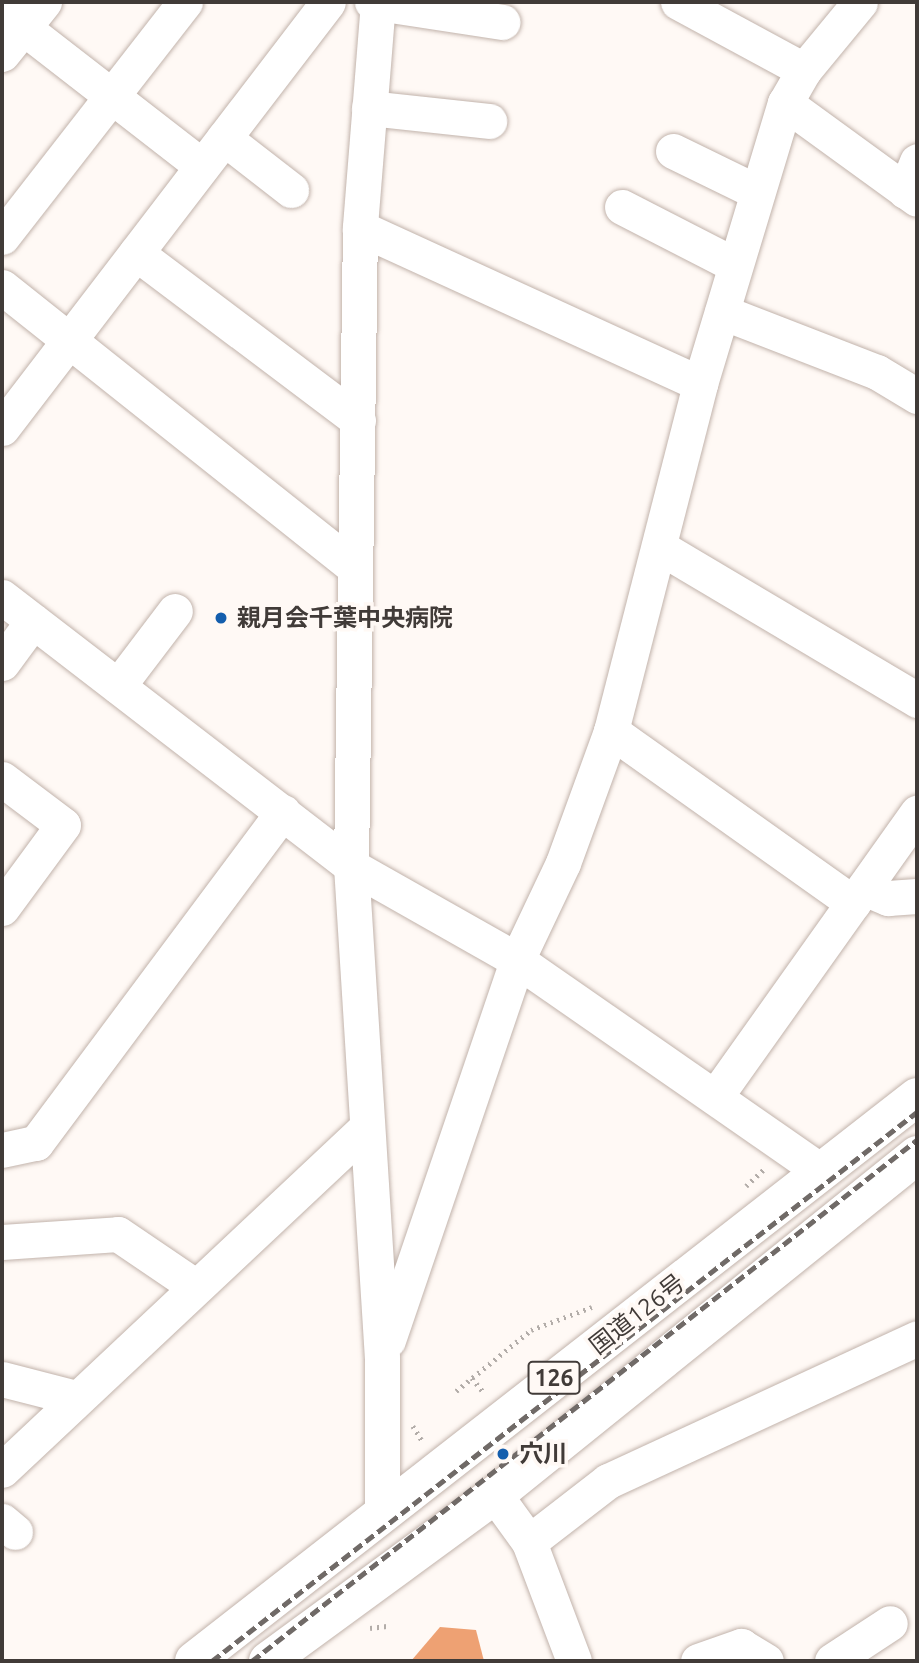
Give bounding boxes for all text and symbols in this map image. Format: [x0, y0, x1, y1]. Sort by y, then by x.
place label: 親月会千葉中央病院 [237, 604, 453, 632]
marker: 親月会千葉中央病院 [211, 608, 231, 628]
street label: 国道126号 [584, 1268, 690, 1360]
road number: 126 [526, 1358, 582, 1398]
place label: 穴川 [519, 1440, 567, 1468]
marker: 穴川 [493, 1444, 513, 1464]

